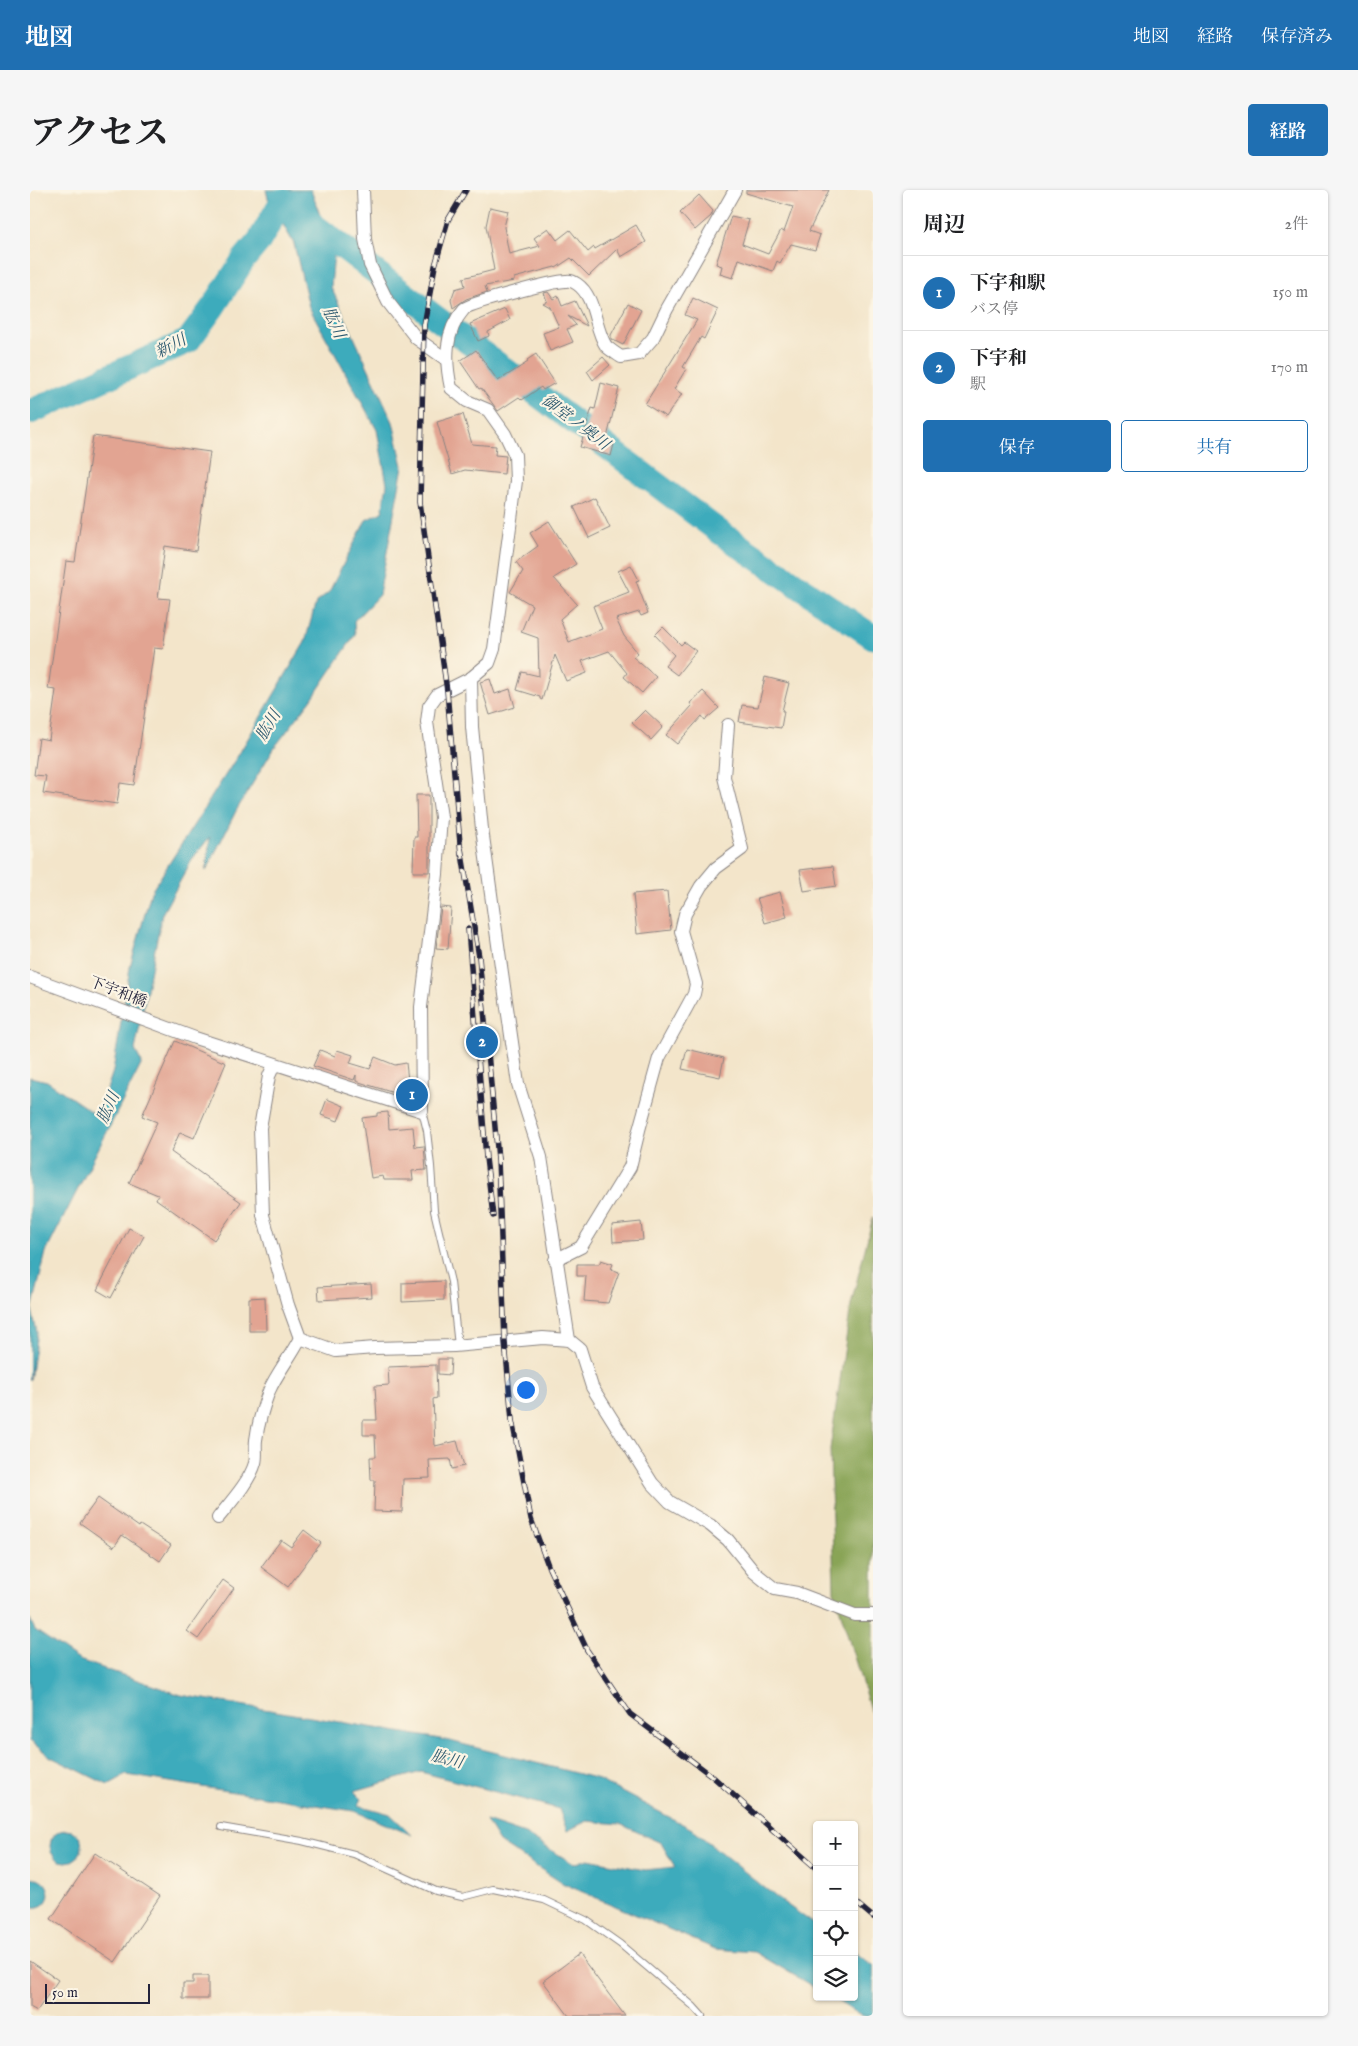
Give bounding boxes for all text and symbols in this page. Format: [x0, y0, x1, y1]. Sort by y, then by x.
text: 地図 [25, 23, 73, 54]
text: 地図 [1133, 26, 1169, 49]
text: 経路 [1197, 26, 1233, 49]
text: 保存済み [1261, 26, 1333, 49]
button: 経路 [1248, 104, 1328, 156]
text: アクセス [30, 112, 169, 157]
text: 周辺 [923, 212, 965, 239]
text: 2件 [1284, 215, 1308, 235]
text: 下宇和駅 [970, 272, 1046, 296]
text: 1 [936, 283, 942, 303]
text: 150 m [1273, 283, 1308, 303]
text: バス停 [970, 300, 1018, 320]
water label: 肱川 [317, 304, 349, 344]
water label: 新川 [152, 330, 192, 363]
text: 下宇和 [970, 347, 1027, 371]
text: 2 [935, 358, 943, 378]
text: 170 m [1271, 358, 1308, 378]
text: 駅 [970, 375, 986, 395]
water label: 御堂ノ奥川 [537, 391, 615, 456]
button: 保存 [923, 420, 1111, 472]
button: 共有 [1121, 420, 1308, 472]
water label: 肱川 [252, 705, 287, 745]
street label: 下宇和橋 [87, 972, 149, 1012]
pin: 2 [466, 1023, 498, 1061]
pin: 1 [396, 1076, 428, 1114]
water label: 肱川 [93, 1087, 125, 1127]
your location [513, 1377, 539, 1403]
water label: 肱川 [429, 1746, 467, 1774]
map controls [813, 1821, 858, 2001]
button: + [813, 1821, 858, 1866]
button: − [813, 1866, 858, 1911]
button: locate [813, 1911, 858, 1956]
button: layers [813, 1956, 858, 2001]
scale bar [45, 1981, 150, 2004]
text: 50 m [52, 1984, 78, 2002]

